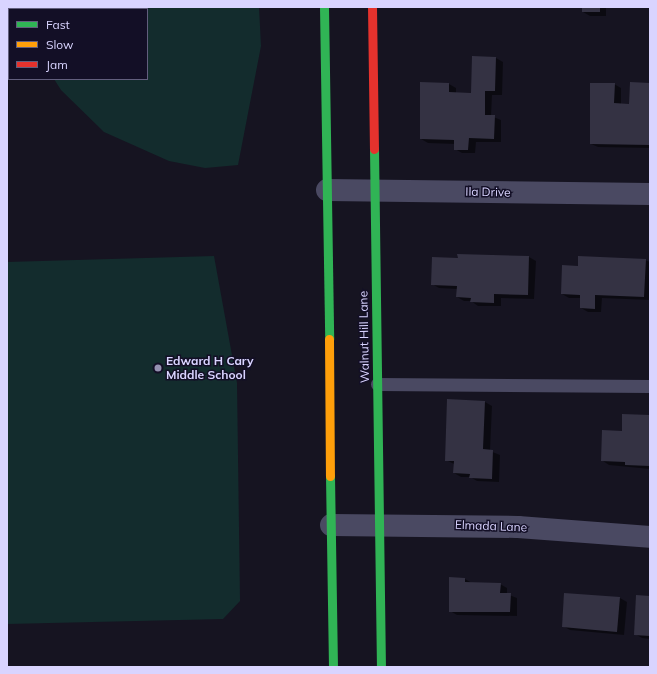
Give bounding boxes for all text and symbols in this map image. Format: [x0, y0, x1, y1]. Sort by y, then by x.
legend [8, 8, 148, 80]
text: Fast [46, 17, 70, 32]
text: Slow [46, 37, 74, 52]
text: Jam [46, 57, 68, 72]
street label: Ila Drive [465, 184, 511, 200]
street label: Walnut Hill Lane [356, 291, 372, 383]
place label: Edward H Cary Middle School [166, 354, 253, 382]
marker: Edward H Cary Middle School [153, 363, 163, 373]
street label: Elmada Lane [455, 518, 527, 534]

